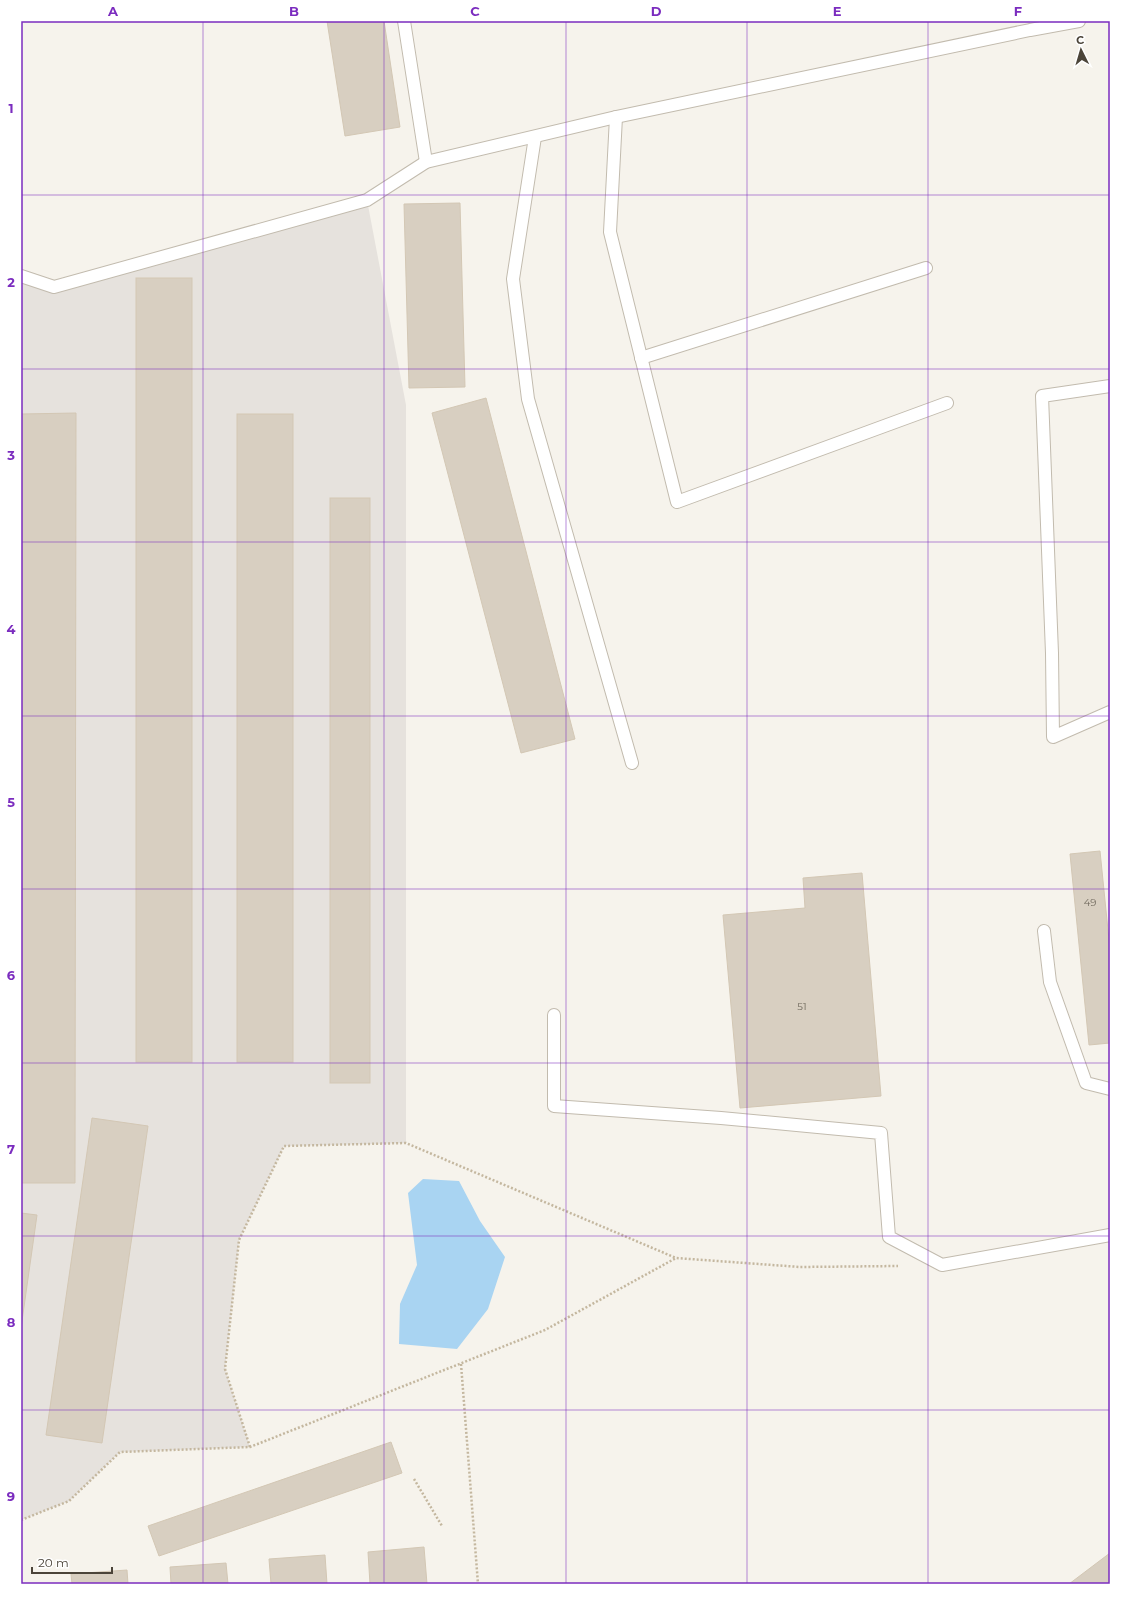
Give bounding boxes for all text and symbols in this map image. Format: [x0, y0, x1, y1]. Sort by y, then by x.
text: A [107, 3, 119, 19]
text: B [289, 3, 299, 19]
text: C [470, 3, 480, 19]
text: D [651, 3, 662, 19]
text: E [833, 3, 842, 19]
text: F [1014, 3, 1022, 19]
north arrow [1061, 30, 1101, 70]
text: С [1076, 33, 1085, 47]
text: 1 [8, 100, 14, 116]
text: 2 [7, 274, 15, 290]
text: 3 [6, 447, 15, 463]
text: 4 [7, 621, 16, 637]
text: 5 [7, 794, 15, 810]
house number: 49 [1084, 896, 1096, 909]
text: 6 [7, 967, 16, 983]
house number: 51 [797, 1000, 807, 1013]
text: 7 [7, 1141, 15, 1157]
text: 8 [7, 1314, 16, 1330]
text: 9 [7, 1488, 15, 1504]
scale bar [32, 1549, 112, 1575]
text: 20 m [38, 1555, 69, 1570]

